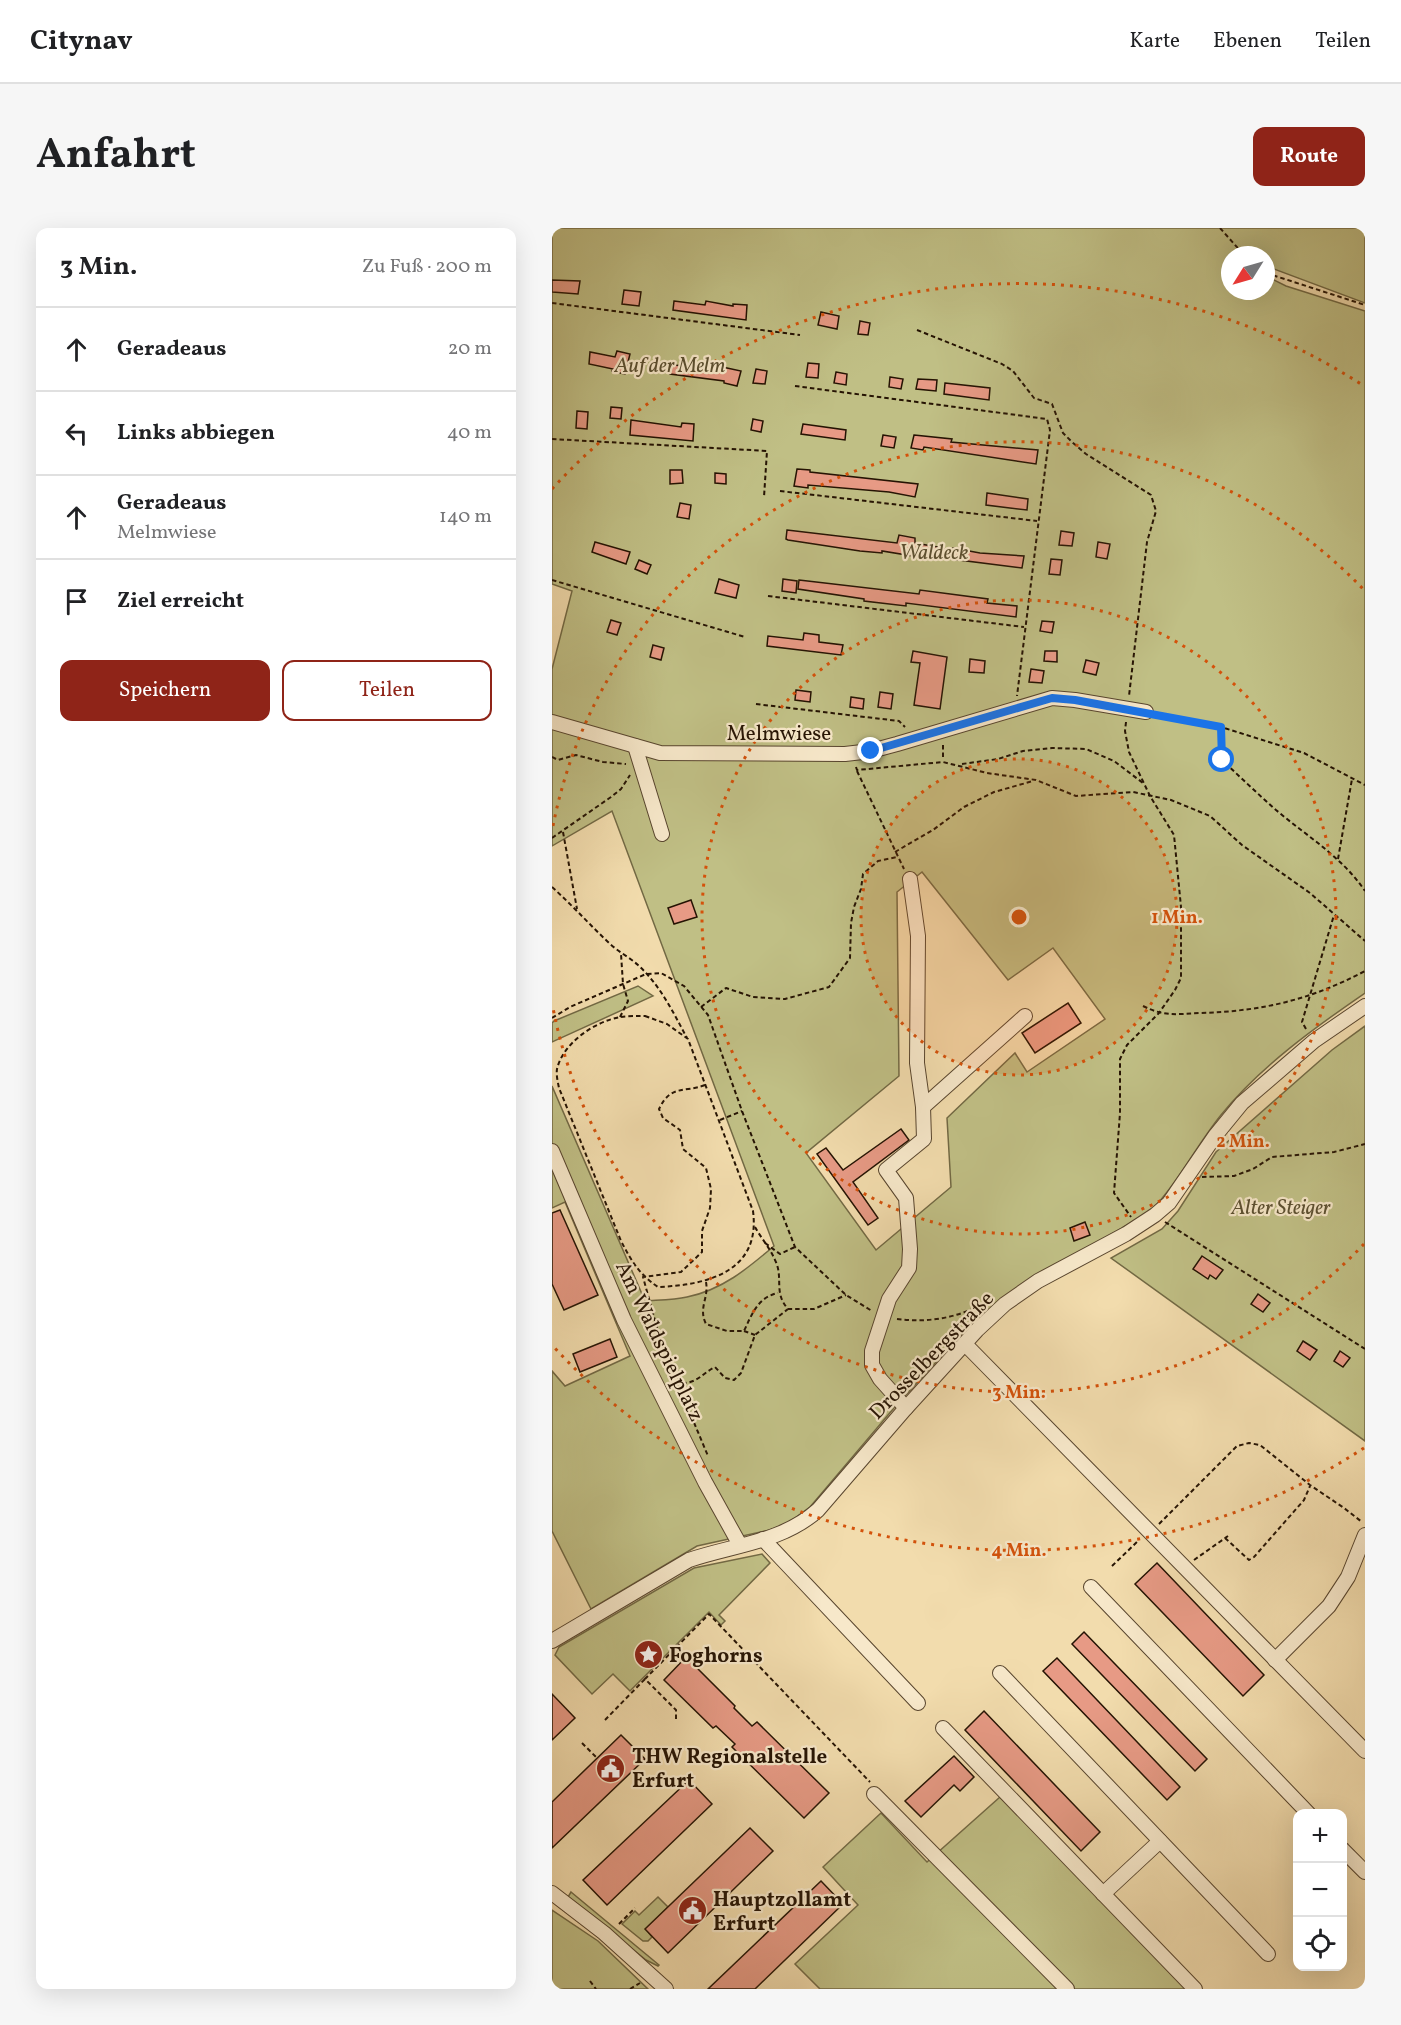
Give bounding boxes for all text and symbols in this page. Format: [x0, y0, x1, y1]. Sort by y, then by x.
text: Citynav [30, 22, 133, 61]
text: Karte [1129, 27, 1180, 56]
text: Ebenen [1213, 27, 1282, 56]
text: Teilen [1315, 27, 1371, 56]
text: Anfahrt [36, 127, 196, 186]
button: Route [1253, 127, 1365, 186]
north arrow [1221, 246, 1275, 300]
text: 3 Min. [60, 249, 137, 285]
text: Zu Fuß · 200 m [362, 253, 492, 281]
icon: ahead [60, 333, 93, 366]
text: Geradeaus [117, 334, 227, 365]
text: 20 m [448, 335, 492, 363]
park label: Auf der Melm [613, 352, 726, 381]
icon: left [60, 417, 93, 450]
text: Links abbiegen [117, 418, 275, 449]
text: 40 m [447, 419, 492, 447]
text: Geradeaus [117, 488, 227, 519]
icon: ahead [60, 501, 93, 534]
text: 140 m [439, 503, 492, 531]
text: Melmwiese [117, 519, 217, 547]
park label: Waldeck [900, 539, 969, 568]
icon: arrive [60, 585, 93, 618]
text: Ziel erreicht [117, 586, 244, 617]
button: Speichern [60, 660, 270, 721]
button: Teilen [282, 660, 492, 721]
street label: Melmwiese [727, 720, 831, 749]
route end [857, 737, 883, 763]
route start [1208, 746, 1234, 772]
text: 1 Min. [1151, 906, 1203, 931]
centre of rings [1009, 907, 1029, 927]
text: 2 Min. [1216, 1130, 1270, 1155]
park label: Alter Steiger [1230, 1194, 1331, 1223]
street label: Am Waldspielplatz [607, 1257, 710, 1427]
street label: Drosselbergstraße [863, 1285, 1001, 1427]
text: 3 Min. [992, 1381, 1046, 1406]
text: 4 Min. [991, 1539, 1047, 1564]
place icon: Foghorns [632, 1639, 664, 1671]
place label: Foghorns [669, 1642, 763, 1671]
place label: THW Regionalstelle Erfurt [632, 1743, 827, 1796]
public building icon: THW Regionalstelle Erfurt [595, 1752, 627, 1784]
map controls [1293, 1809, 1347, 1971]
button: + [1293, 1809, 1347, 1863]
button: − [1293, 1863, 1347, 1917]
place label: Hauptzollamt Erfurt [713, 1886, 851, 1939]
public building icon: Hauptzollamt Erfurt [676, 1895, 708, 1927]
button: locate [1293, 1917, 1347, 1971]

